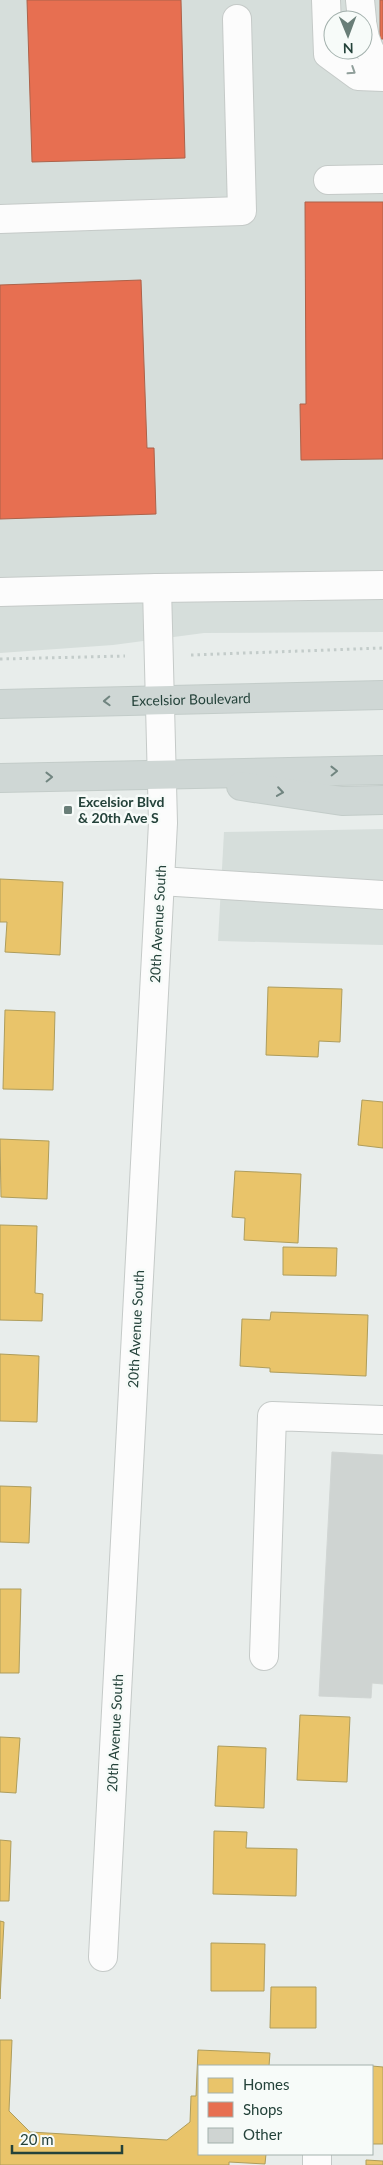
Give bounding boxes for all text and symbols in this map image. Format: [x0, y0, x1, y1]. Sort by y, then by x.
north arrow [323, 10, 373, 60]
text: N [343, 40, 354, 57]
one-way arrow [347, 65, 356, 75]
street label: Excelsior Boulevard [131, 689, 251, 709]
one-way arrow [103, 696, 110, 706]
one-way arrow [330, 766, 338, 776]
one-way arrow [45, 772, 53, 783]
one-way arrow [277, 786, 285, 797]
place label: Excelsior Blvd & 20th Ave S [78, 793, 164, 826]
marker: Excelsior Blvd & 20th Ave S [62, 804, 74, 816]
street label: 20th Avenue South [146, 864, 169, 983]
street label: 20th Avenue South [124, 1269, 147, 1388]
street label: 20th Avenue South [103, 1673, 126, 1792]
legend [198, 2065, 373, 2155]
text: Homes [243, 2075, 289, 2093]
text: Shops [243, 2100, 283, 2118]
scale bar [12, 2122, 122, 2154]
text: Other [243, 2125, 283, 2143]
text: 20 m [20, 2130, 54, 2148]

